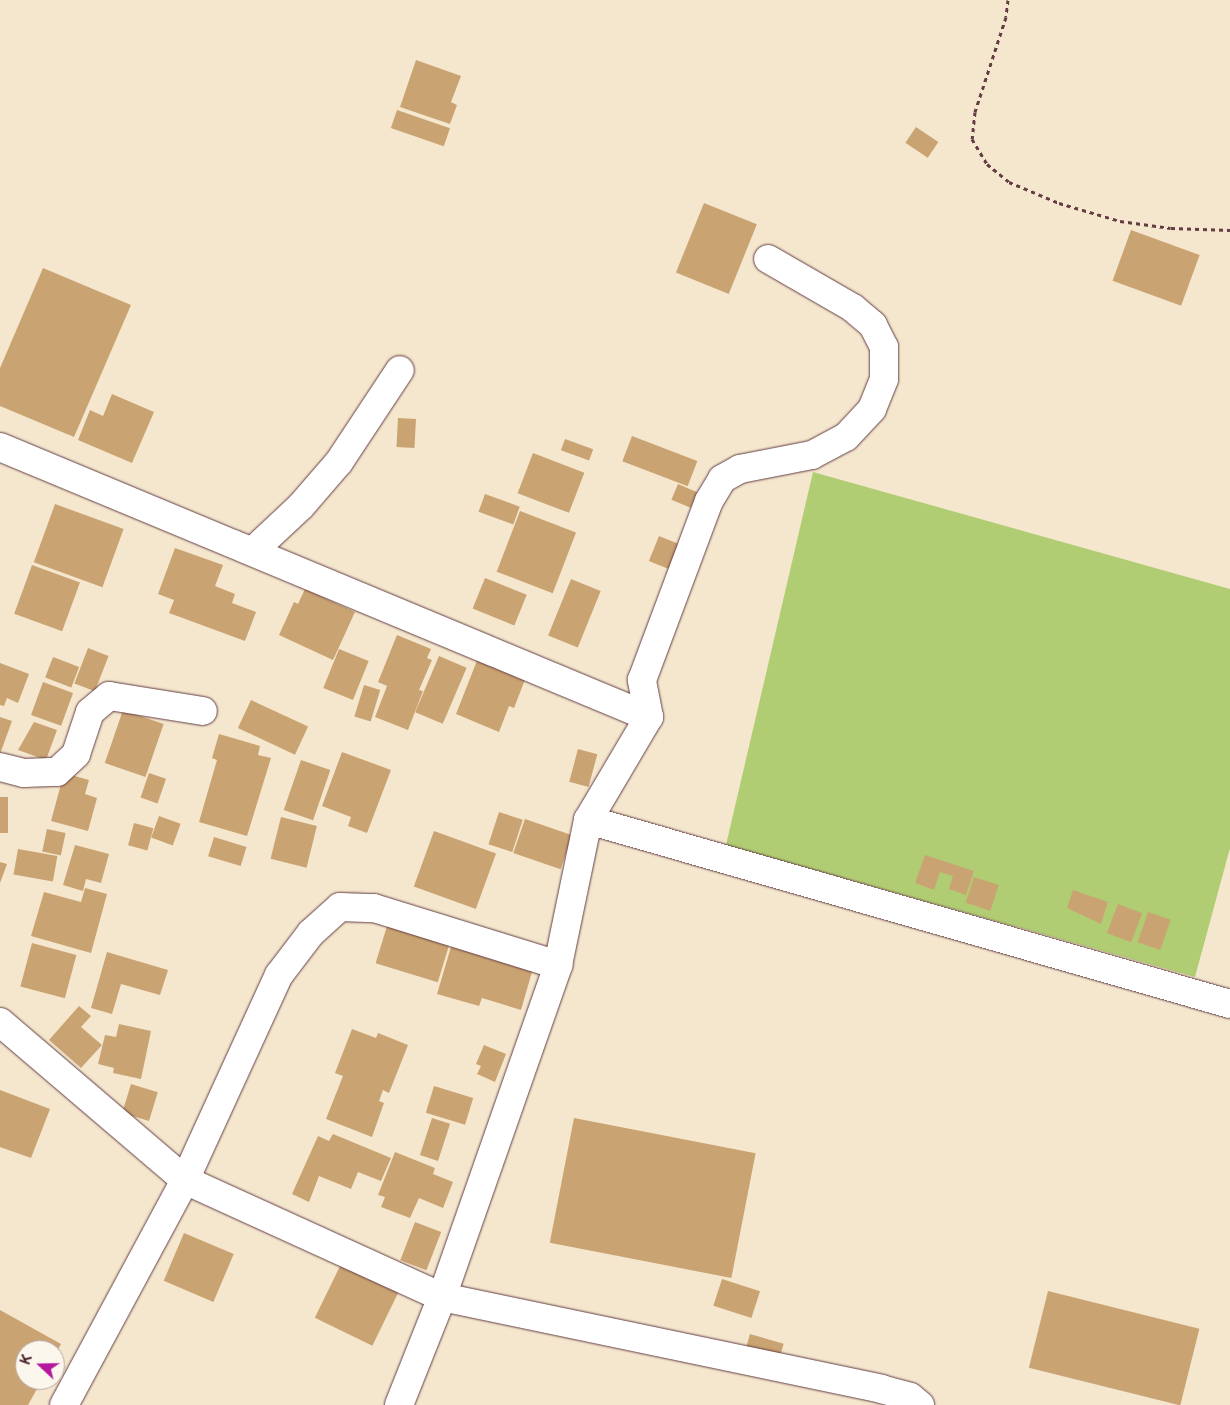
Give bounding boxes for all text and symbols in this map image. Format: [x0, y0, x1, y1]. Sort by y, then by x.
north arrow [15, 1340, 65, 1390]
text: K [17, 1352, 36, 1367]

